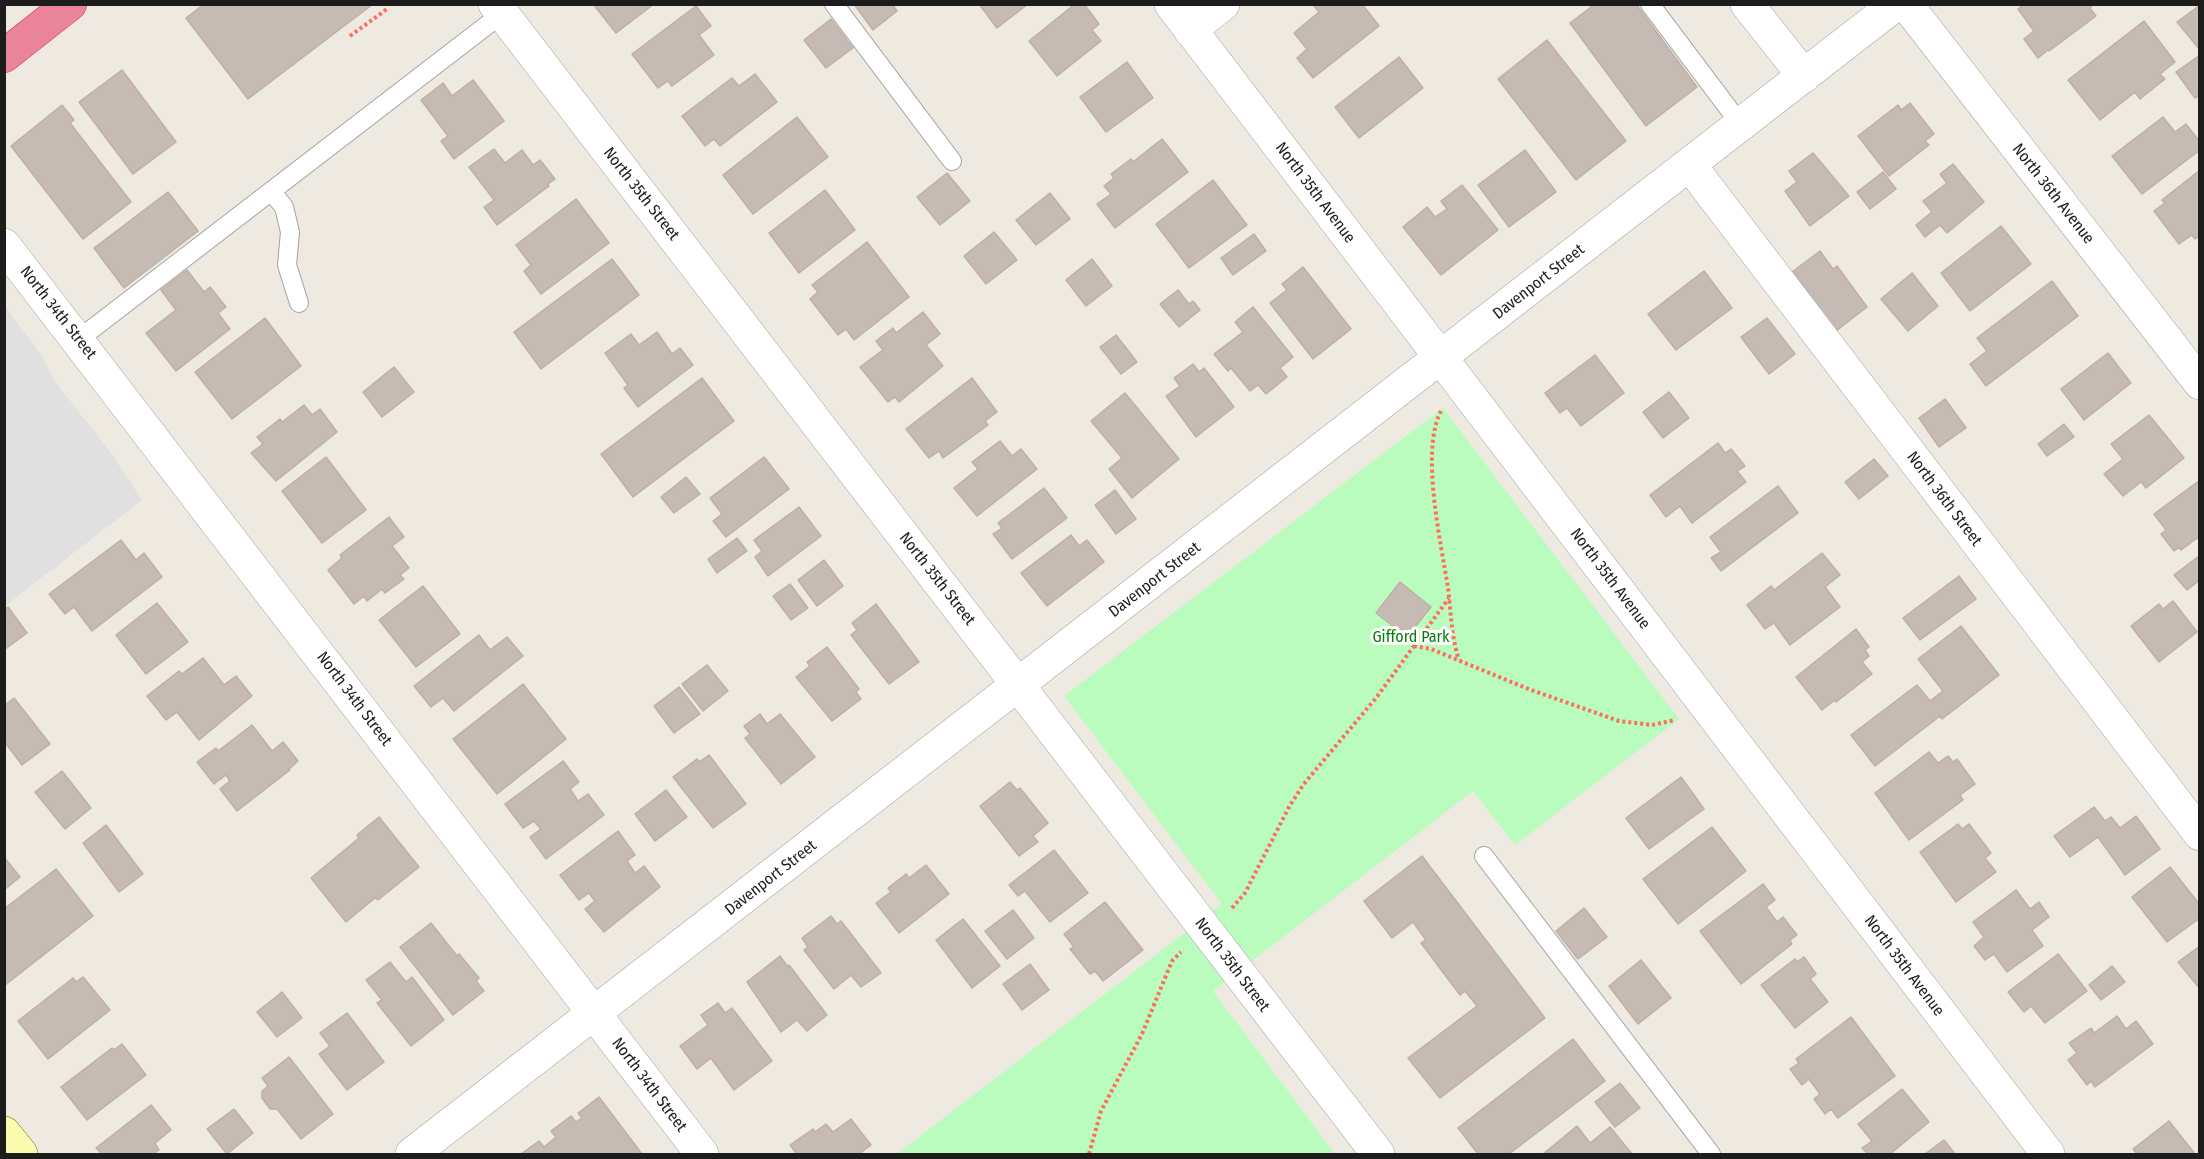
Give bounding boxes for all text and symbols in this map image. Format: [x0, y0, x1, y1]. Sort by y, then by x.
street label: North 35th Avenue [1271, 139, 1359, 247]
street label: North 36th Avenue [2008, 140, 2098, 248]
street label: North 35th Street [599, 144, 683, 244]
street label: Davenport Street [1489, 240, 1589, 324]
street label: North 34th Street [16, 263, 100, 363]
street label: North 36th Street [1902, 448, 1986, 550]
street label: North 35th Avenue [1566, 525, 1654, 633]
street label: North 35th Street [895, 529, 979, 629]
street label: Davenport Street [1105, 538, 1205, 622]
park label: Gifford Park [1372, 628, 1450, 648]
street label: North 34th Street [312, 648, 396, 750]
street label: Davenport Street [721, 836, 821, 920]
street label: North 35th Avenue [1860, 912, 1948, 1020]
street label: North 35th Street [1191, 914, 1273, 1016]
street label: North 34th Street [607, 1034, 691, 1136]

